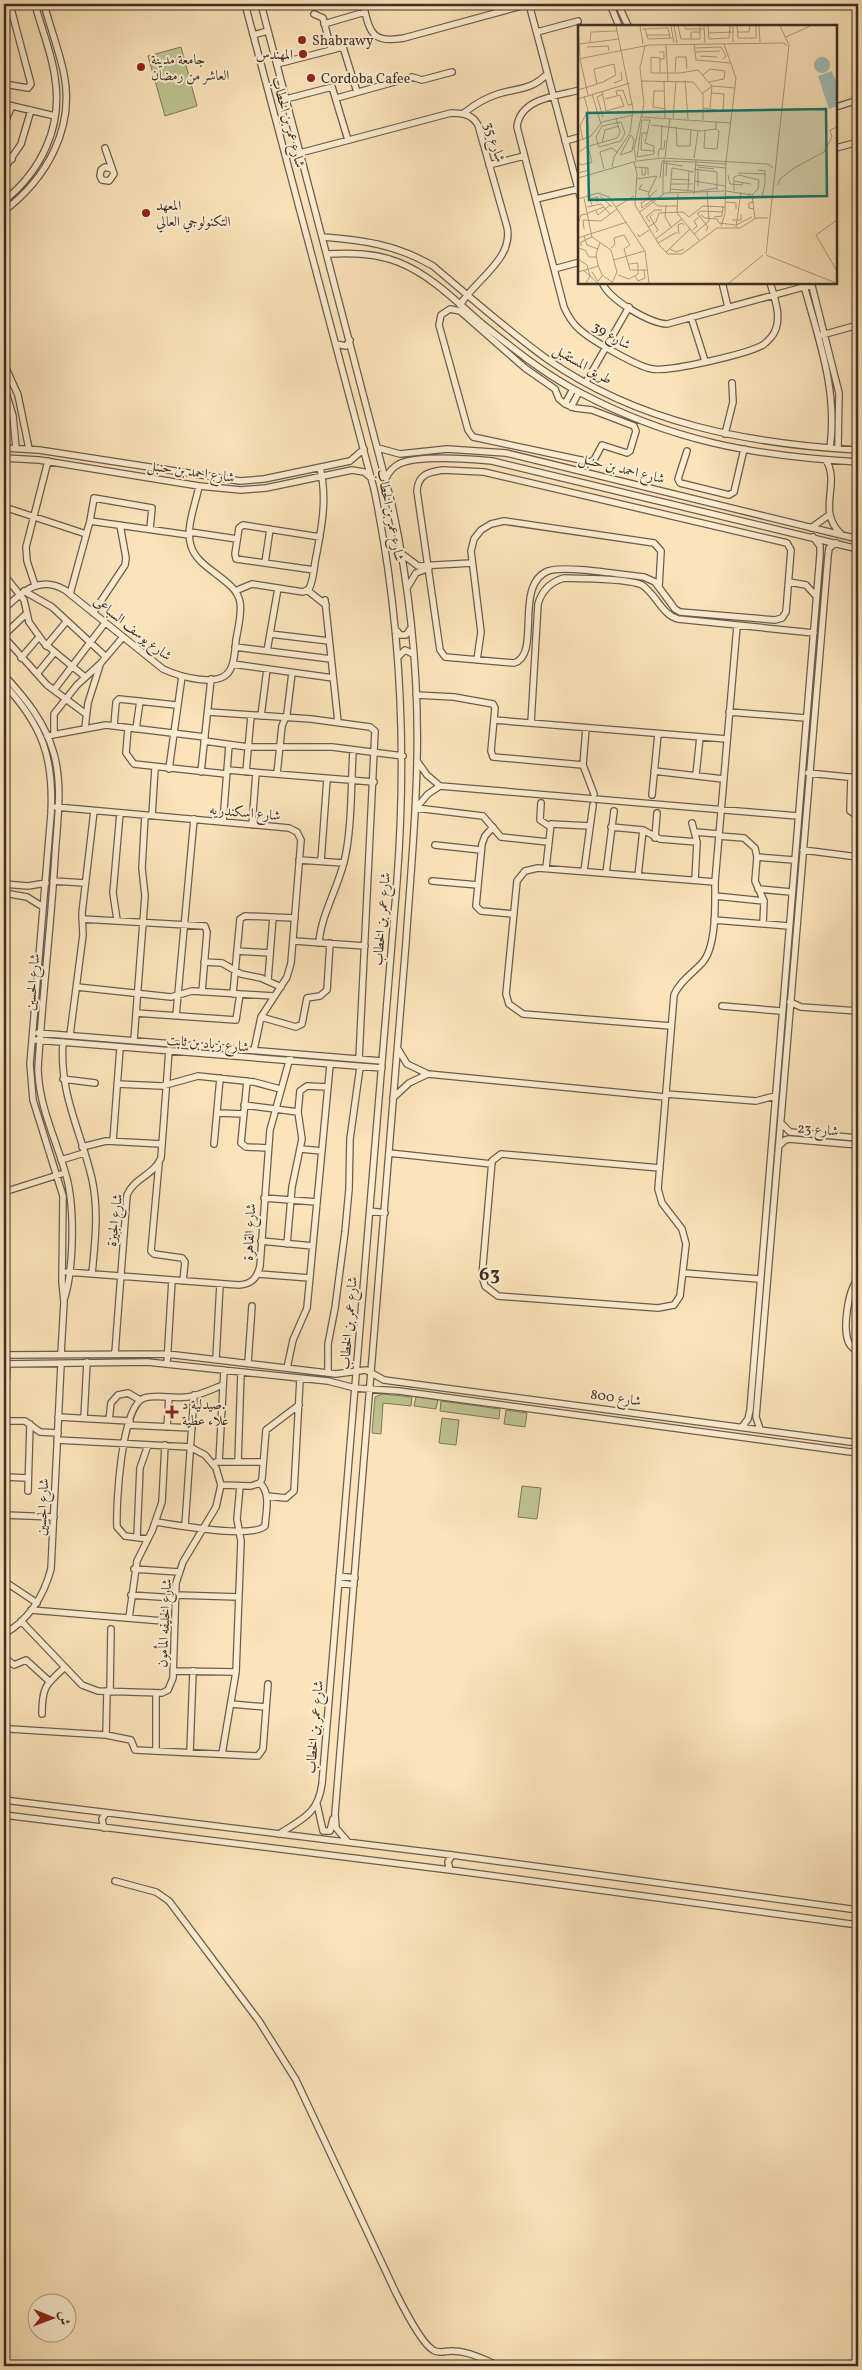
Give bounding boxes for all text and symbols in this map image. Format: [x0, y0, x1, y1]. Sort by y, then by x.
inset map [578, 25, 837, 284]
place label: Shabrawy [312, 32, 374, 51]
marker: Shabrawy [296, 34, 308, 46]
place label: المهندس [256, 46, 293, 65]
marker: المهندس [297, 48, 309, 60]
place label: جامعة مدينة العاشر من رمضان [151, 51, 229, 86]
marker: جامعة مدينة العاشر من رمضان [135, 61, 147, 73]
place label: Cordoba Cafee [321, 70, 411, 89]
marker: Cordoba Cafee [305, 72, 317, 84]
street label: شارع عمر بن الخطاب [265, 75, 309, 170]
street label: شارع 35 [477, 120, 509, 165]
place label: المعهد التكنولوجي العالي [156, 197, 231, 233]
marker: المعهد التكنولوجي العالي [140, 207, 152, 219]
street label: شارع 39 [588, 318, 634, 356]
street label: طريق المستقبل [549, 341, 615, 390]
street label: شارع احمد بن حنبل [576, 450, 667, 490]
street label: شارع احمد بن حنبل [146, 457, 236, 489]
street label: شارع عمر بن الخطاب [370, 468, 408, 563]
street label: شارع يوسف السباعى [88, 593, 175, 667]
street label: شارع اسكندريه [208, 801, 281, 827]
street label: شارع عمر بن الخطاب [369, 872, 397, 967]
street label: شارع الحسين [22, 953, 46, 1012]
street label: شارع زياد بن ثابت [166, 1031, 250, 1059]
street label: شارع 23 [796, 1119, 839, 1143]
street label: شارع الجيزة [103, 1193, 129, 1248]
street label: شارع القاهرة [240, 1203, 262, 1261]
district label: 63 [479, 1262, 501, 1288]
street label: شارع عمر بن الخطاب [336, 1276, 364, 1371]
street label: شارع 800 [589, 1386, 643, 1412]
place label: صيدلية د. علاء عطية [182, 1396, 228, 1431]
marker: صيدلية د. علاء عطية [166, 1406, 178, 1418]
street label: شارع الحسين [33, 1478, 55, 1536]
street label: شارع الخليفه المأمون [152, 1578, 178, 1668]
street label: شارع عمر بن الخطاب [302, 1680, 330, 1775]
north arrow [28, 2292, 78, 2342]
text: ش [54, 2311, 73, 2325]

